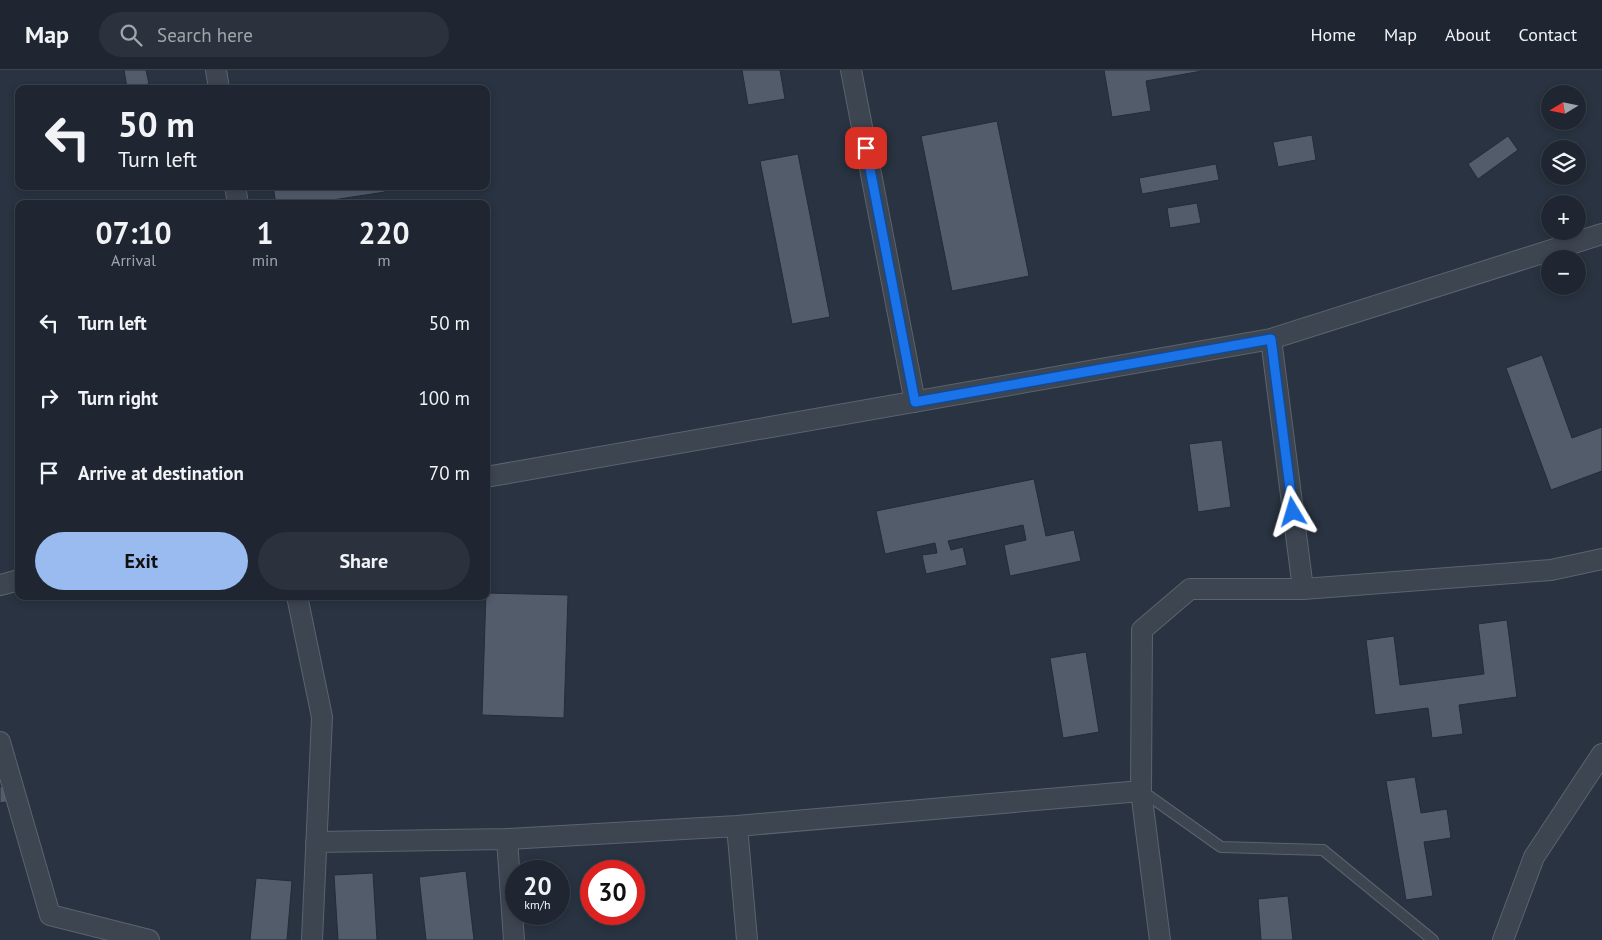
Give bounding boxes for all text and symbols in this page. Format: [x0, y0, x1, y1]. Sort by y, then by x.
search box [99, 12, 449, 57]
text: Map [25, 19, 69, 50]
icon: search [117, 21, 145, 49]
text: Search here [157, 23, 253, 47]
text: Home [1310, 23, 1356, 46]
text: Map [1384, 23, 1417, 46]
text: About [1445, 23, 1491, 46]
text: Contact [1519, 23, 1577, 46]
north arrow [1541, 85, 1586, 130]
map controls [1541, 85, 1586, 295]
text: 50 m [118, 101, 195, 147]
icon: left [35, 105, 100, 170]
pin [845, 127, 887, 169]
icon: arrive [852, 134, 880, 162]
button: layers [1541, 140, 1586, 185]
text: Turn left [118, 145, 197, 173]
button: + [1541, 195, 1586, 240]
text: 07:10 [95, 213, 172, 252]
text: 1 [257, 213, 274, 252]
text: 220 [358, 213, 410, 252]
text: Arrival [111, 250, 156, 270]
text: min [252, 250, 278, 270]
text: m [378, 250, 391, 270]
button: − [1541, 250, 1586, 295]
icon: left [35, 309, 63, 337]
text: Turn left [78, 311, 147, 335]
text: 50 m [429, 311, 470, 335]
icon: right [35, 384, 63, 412]
text: Turn right [78, 386, 158, 410]
text: 100 m [418, 386, 470, 410]
icon: arrive [35, 459, 63, 487]
text: Arrive at destination [78, 461, 244, 485]
text: 70 m [429, 461, 470, 485]
position arrow [1266, 485, 1318, 537]
button: Exit [35, 532, 248, 590]
button: Share [258, 532, 470, 590]
speed limit sign: 30 [580, 860, 645, 925]
text: 20 [523, 870, 552, 902]
text: km/h [524, 897, 551, 912]

